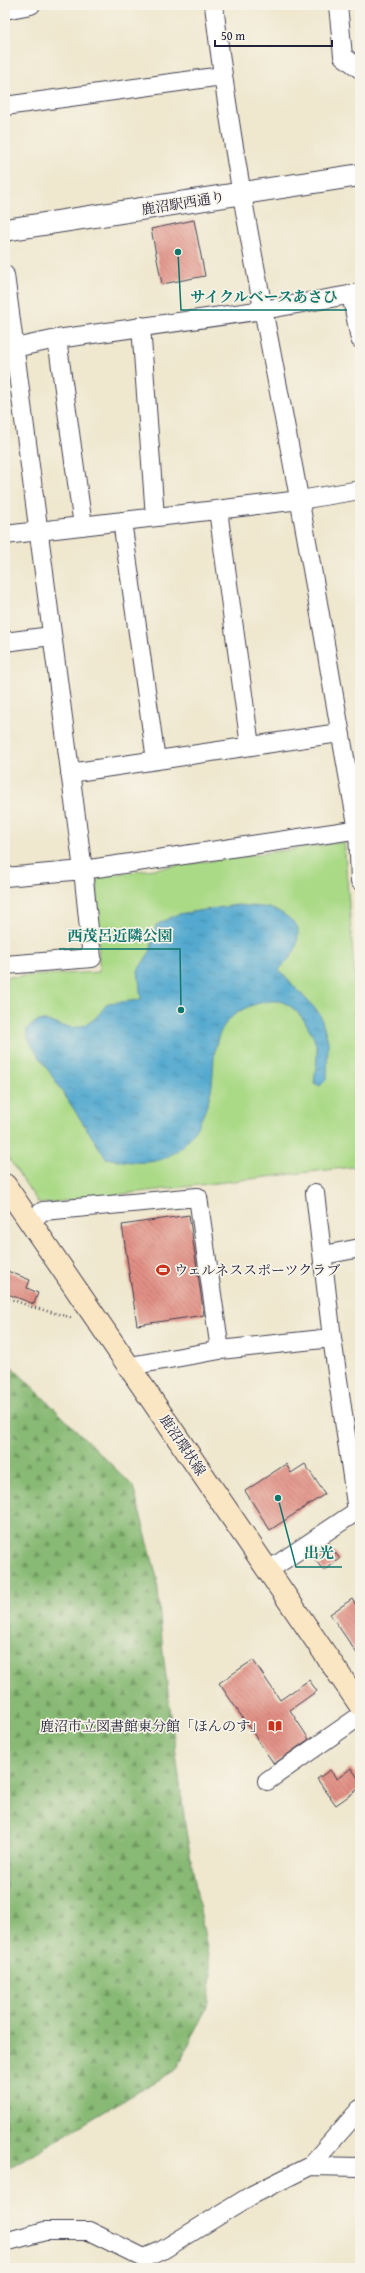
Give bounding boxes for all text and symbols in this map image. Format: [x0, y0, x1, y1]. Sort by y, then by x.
scale bar [215, 22, 332, 48]
text: 50 m [221, 27, 245, 44]
street label: 鹿沼駅西通り [140, 187, 226, 219]
callout: サイクルベースあさひ [181, 283, 347, 310]
text: サイクルベースあさひ [190, 286, 338, 307]
callout: 西茂呂近隣公園 [59, 922, 180, 949]
text: 西茂呂近隣公園 [67, 925, 173, 946]
place label: ウェルネススポーツクラブ [174, 1260, 340, 1280]
sports icon: ウェルネススポーツクラブ [155, 1262, 171, 1278]
street label: 鹿沼環状線 [155, 1410, 211, 1480]
callout: 出光 [296, 1540, 342, 1567]
text: 出光 [304, 1542, 334, 1563]
place label: 鹿沼市立図書館東分館「ほんのす」 [40, 1716, 264, 1736]
library icon: 鹿沼市立図書館東分館「ほんのす」 [267, 1718, 283, 1734]

